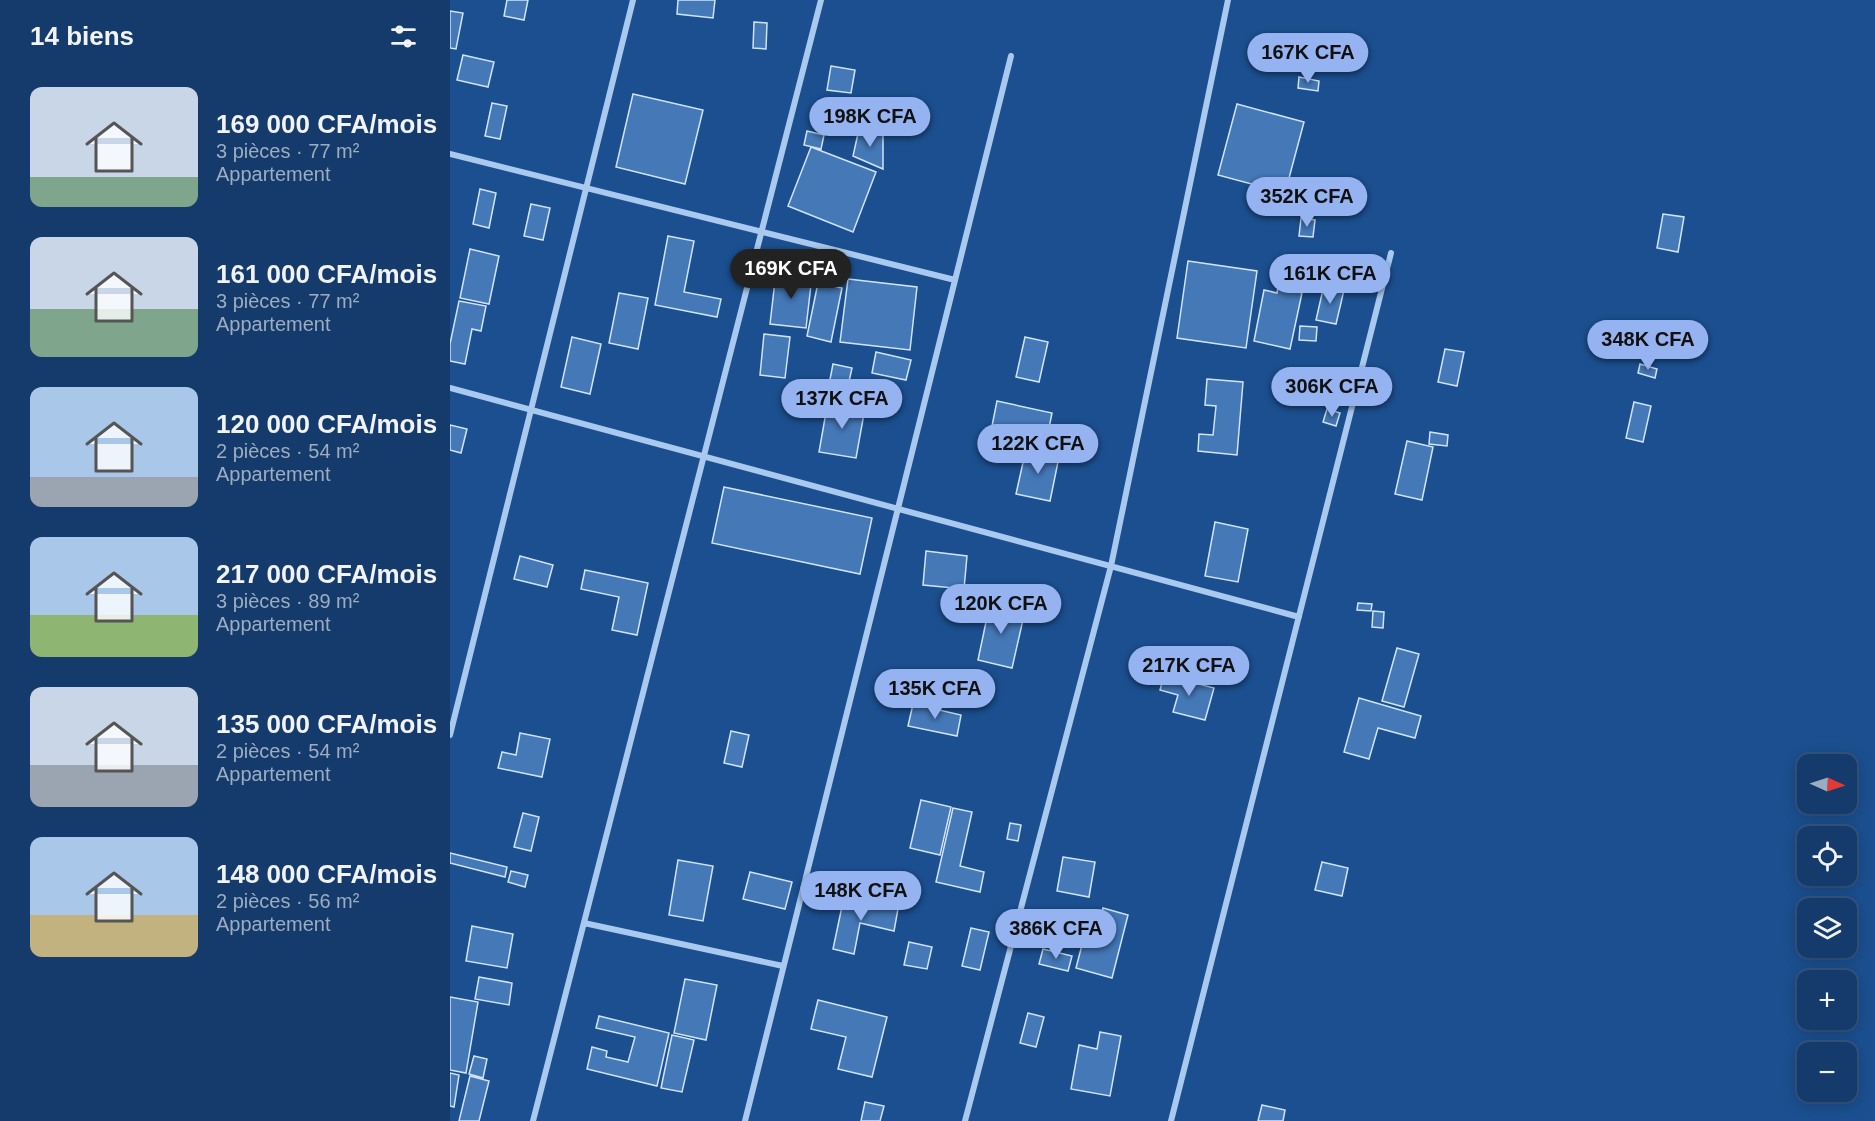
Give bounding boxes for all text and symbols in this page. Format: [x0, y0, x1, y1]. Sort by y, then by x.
icon: filters [387, 20, 420, 53]
text: 14 biens [30, 21, 134, 51]
pin: 167K CFA [1246, 33, 1370, 84]
text: 167K CFA [1261, 41, 1355, 63]
pin: 198K CFA [808, 97, 932, 148]
text: 198K CFA [823, 105, 917, 127]
text: 169 000 CFA/mois [216, 109, 437, 139]
icon: home [78, 111, 150, 183]
text: 3 pièces · 77 m² [216, 140, 359, 162]
text: Appartement [216, 163, 331, 185]
pin: 352K CFA [1245, 177, 1369, 228]
text: 352K CFA [1260, 185, 1354, 207]
pin: 169K CFA [729, 249, 853, 300]
pin: 161K CFA [1268, 254, 1392, 305]
text: 169K CFA [744, 257, 838, 279]
text: 161 000 CFA/mois [216, 259, 437, 289]
icon: home [78, 261, 150, 333]
text: 161K CFA [1283, 262, 1377, 284]
text: 3 pièces · 77 m² [216, 290, 359, 312]
text: Appartement [216, 313, 331, 335]
pin: 348K CFA [1586, 320, 1710, 371]
text: 348K CFA [1601, 328, 1695, 350]
pin: 306K CFA [1270, 367, 1394, 418]
text: 306K CFA [1285, 375, 1379, 397]
pin: 137K CFA [780, 379, 904, 430]
text: 137K CFA [795, 387, 889, 409]
text: 120 000 CFA/mois [216, 409, 437, 439]
icon: home [78, 411, 150, 483]
pin: 122K CFA [976, 424, 1100, 475]
text: 122K CFA [991, 432, 1085, 454]
text: 2 pièces · 54 m² [216, 440, 359, 462]
text: Appartement [216, 463, 331, 485]
text: 217 000 CFA/mois [216, 559, 437, 589]
icon: home [78, 561, 150, 633]
pin: 120K CFA [939, 584, 1063, 635]
text: 3 pièces · 89 m² [216, 590, 359, 612]
text: 120K CFA [954, 592, 1048, 614]
text: Appartement [216, 613, 331, 635]
pin: 217K CFA [1127, 646, 1251, 697]
text: 217K CFA [1142, 654, 1236, 676]
pin: 135K CFA [873, 669, 997, 720]
text: 135K CFA [888, 677, 982, 699]
text: 135 000 CFA/mois [216, 709, 437, 739]
icon: home [78, 711, 150, 783]
text: 2 pièces · 54 m² [216, 740, 359, 762]
north arrow [1797, 754, 1857, 814]
map controls [1797, 754, 1857, 1102]
text: Appartement [216, 763, 331, 785]
button: locate [1797, 826, 1857, 886]
text: 148 000 CFA/mois [216, 859, 437, 889]
icon: home [78, 861, 150, 933]
pin: 148K CFA [799, 871, 923, 922]
text: 148K CFA [814, 879, 908, 901]
text: 2 pièces · 56 m² [216, 890, 359, 912]
button: layers [1797, 898, 1857, 958]
pin: 386K CFA [994, 909, 1118, 960]
text: Appartement [216, 913, 331, 935]
text: 386K CFA [1009, 917, 1103, 939]
button: + [1797, 970, 1857, 1030]
button: − [1797, 1042, 1857, 1102]

